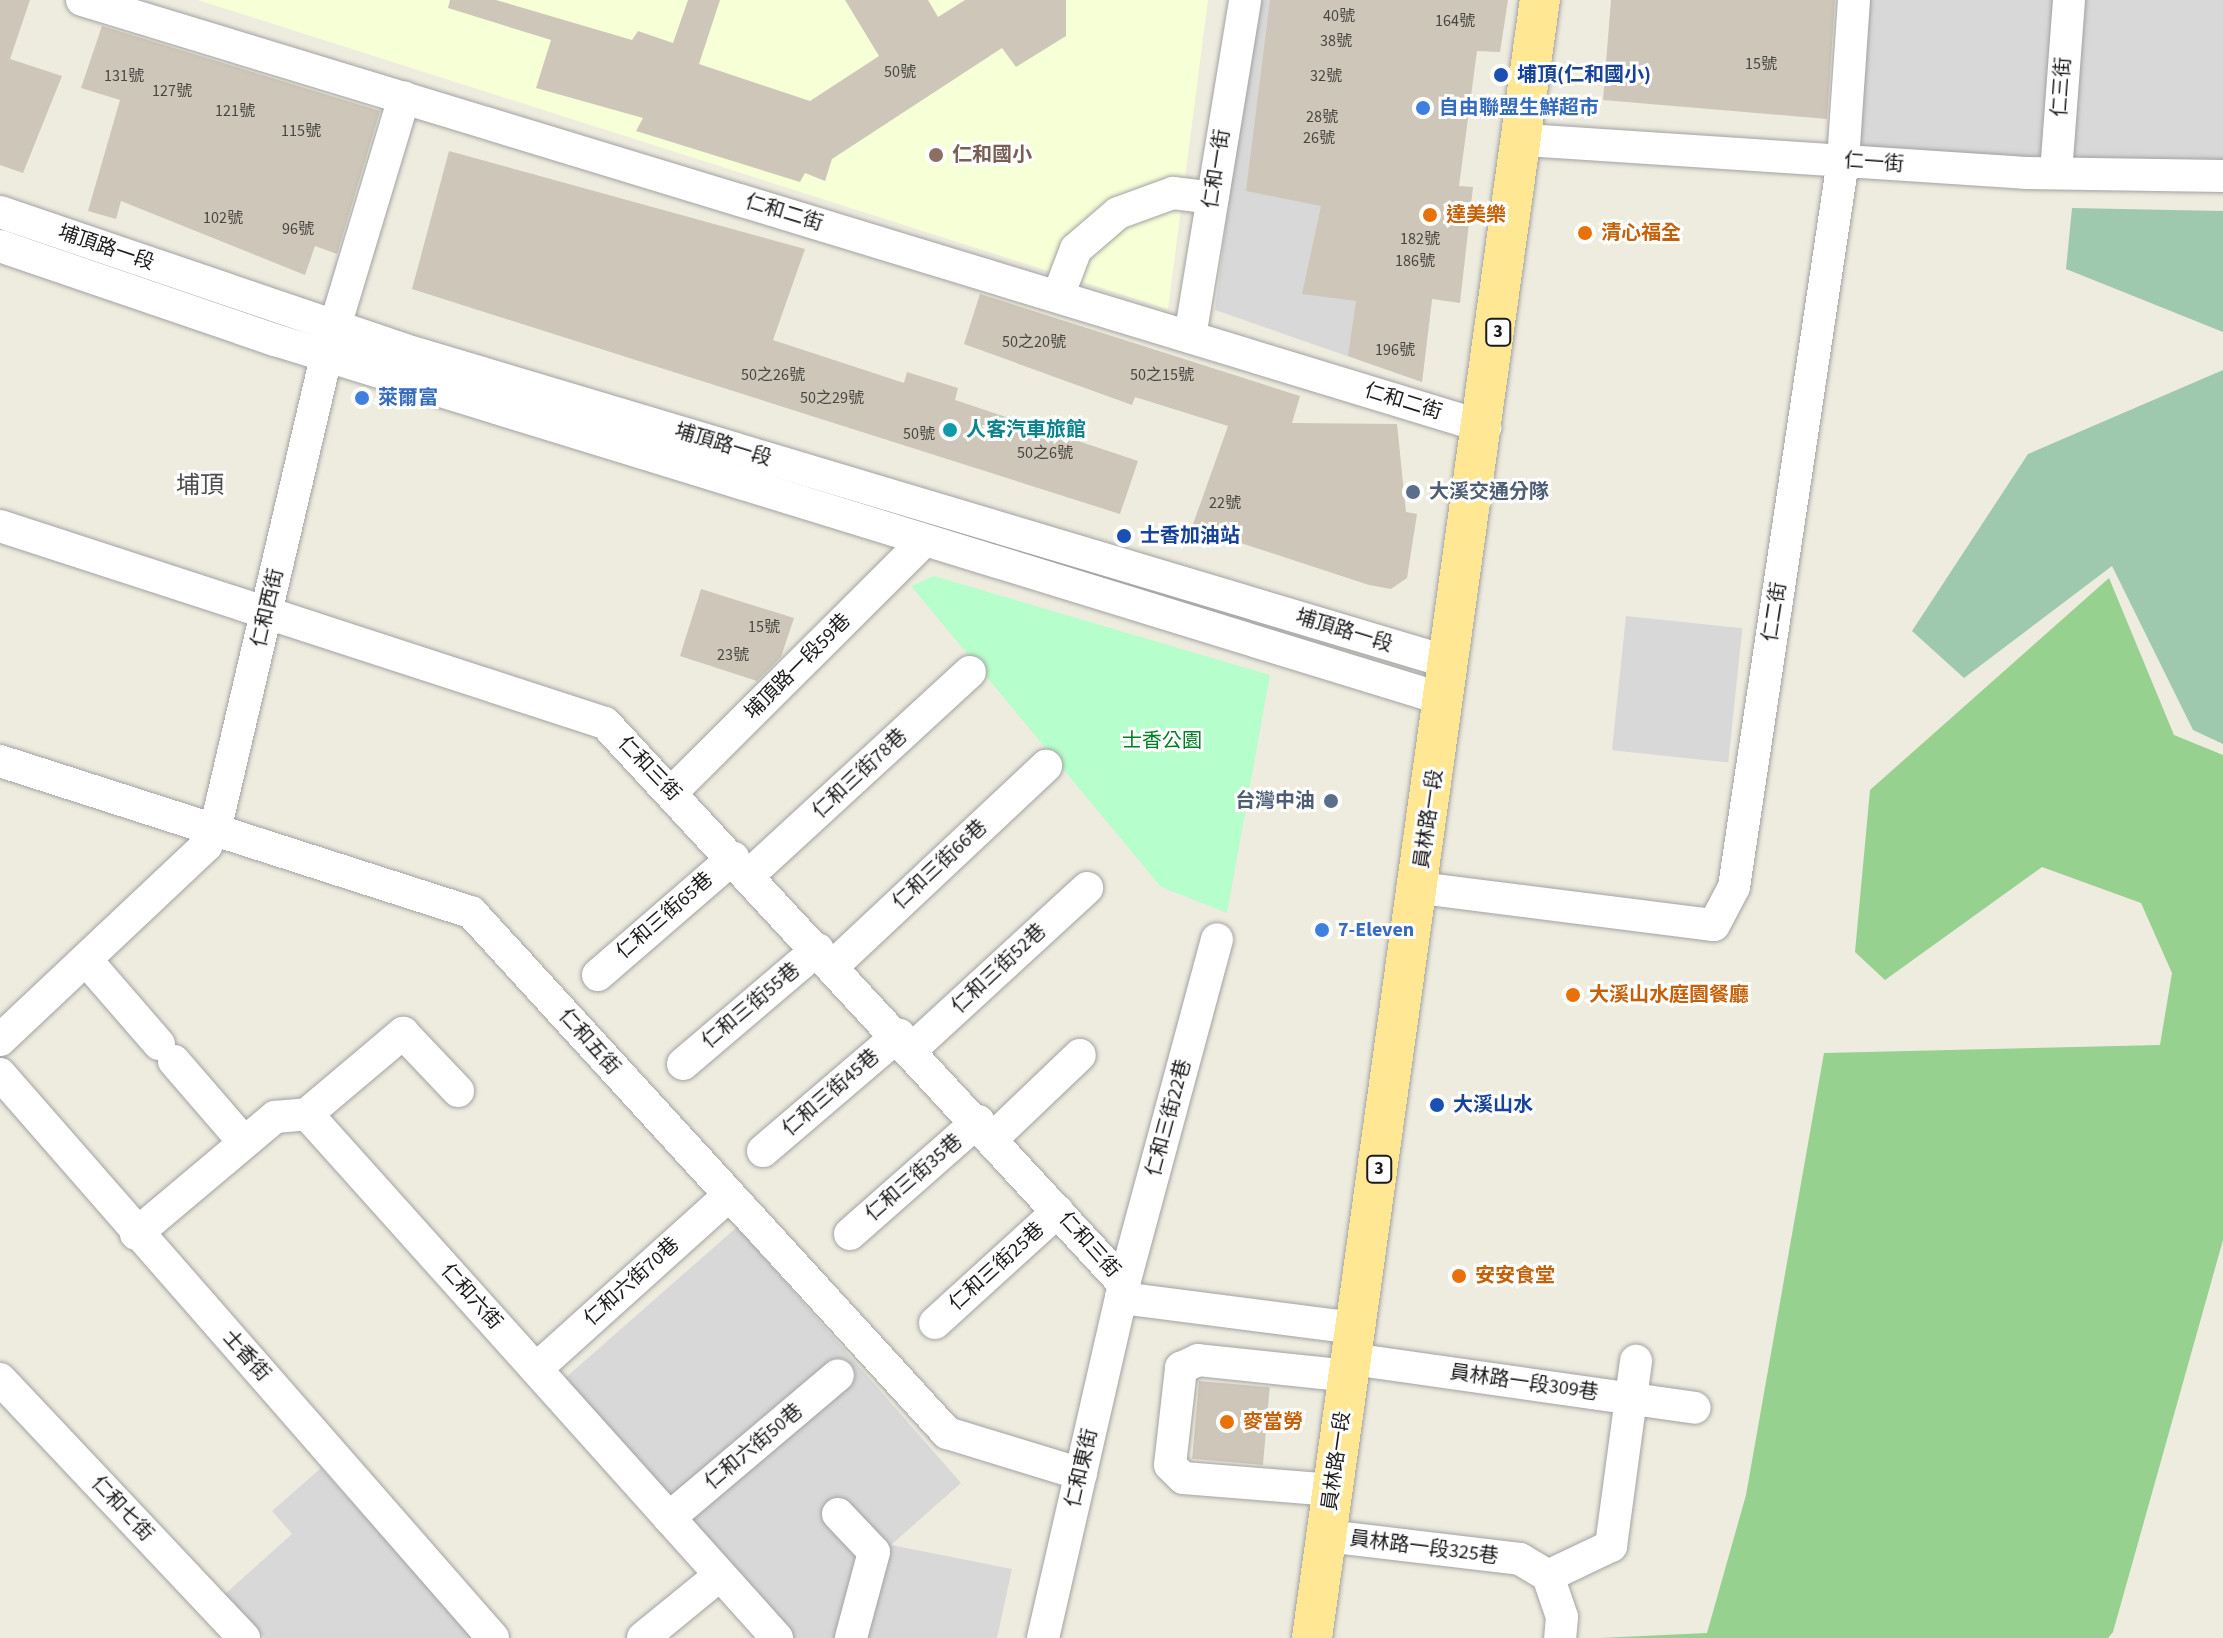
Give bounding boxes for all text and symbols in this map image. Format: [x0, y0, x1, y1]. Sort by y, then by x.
house number: 40號 [1323, 6, 1355, 26]
house number: 164號 [1435, 11, 1475, 31]
house number: 38號 [1320, 31, 1352, 51]
house number: 15號 [1745, 54, 1777, 74]
street label: 仁三街 [2048, 56, 2076, 118]
house number: 50號 [884, 62, 916, 82]
place label: 埔頂(仁和國小) [1517, 63, 1651, 87]
house number: 131號 [104, 66, 144, 86]
house number: 32號 [1310, 66, 1342, 86]
marker: 埔頂(仁和國小) [1492, 66, 1510, 84]
house number: 127號 [152, 81, 192, 101]
place label: 自由聯盟生鮮超市 [1439, 96, 1599, 120]
marker: 自由聯盟生鮮超市 [1414, 99, 1432, 117]
house number: 121號 [215, 101, 255, 121]
house number: 28號 [1306, 107, 1338, 127]
house number: 115號 [281, 121, 321, 141]
street label: 仁和一街 [1199, 128, 1235, 210]
house number: 26號 [1303, 128, 1335, 148]
place label: 仁和國小 [952, 143, 1032, 167]
marker: 仁和國小 [927, 146, 945, 164]
street label: 仁一街 [1843, 149, 1905, 177]
street label: 仁和二街 [742, 190, 826, 236]
place label: 達美樂 [1446, 203, 1506, 227]
marker: 達美樂 [1421, 206, 1439, 224]
house number: 102號 [203, 208, 243, 228]
house number: 96號 [282, 219, 314, 239]
street label: 埔頂路一段 [55, 220, 157, 276]
place label: 清心福全 [1601, 221, 1681, 245]
marker: 清心福全 [1576, 224, 1594, 242]
house number: 182號 [1400, 229, 1440, 249]
house number: 186號 [1395, 251, 1435, 271]
road number: 3 [1484, 318, 1512, 346]
house number: 50之20號 [1002, 332, 1066, 352]
house number: 196號 [1375, 340, 1415, 360]
house number: 50之26號 [741, 365, 805, 385]
house number: 50之15號 [1130, 365, 1194, 385]
street label: 仁和二街 [1361, 379, 1445, 425]
place label: 萊爾富 [378, 386, 438, 410]
house number: 50之29號 [800, 388, 864, 408]
marker: 萊爾富 [353, 389, 371, 407]
place label: 人客汽車旅館 [966, 418, 1086, 442]
street label: 埔頂路一段 [672, 419, 774, 471]
marker: 人客汽車旅館 [941, 421, 959, 439]
house number: 50號 [903, 424, 935, 444]
house number: 50之6號 [1017, 443, 1073, 463]
district label: 埔頂 [176, 472, 224, 500]
place label: 大溪交通分隊 [1429, 480, 1549, 504]
marker: 大溪交通分隊 [1404, 483, 1422, 501]
house number: 22號 [1209, 493, 1241, 513]
place label: 士香加油站 [1140, 524, 1240, 548]
marker: 士香加油站 [1115, 527, 1133, 545]
street label: 仁和西街 [247, 566, 289, 650]
street label: 仁二街 [1758, 580, 1792, 644]
street label: 埔頂路一段 [1293, 605, 1395, 657]
street label: 埔頂路一段59巷 [740, 609, 856, 725]
house number: 15號 [748, 617, 780, 637]
house number: 23號 [717, 645, 749, 665]
street label: 仁和三街78巷 [808, 724, 912, 824]
park label: 士香公園 [1122, 729, 1202, 753]
street label: 仁和三街 [613, 732, 685, 806]
street label: 員林路一段 [1410, 768, 1448, 870]
place label: 台灣中油 [1235, 789, 1315, 813]
marker: 台灣中油 [1322, 792, 1340, 810]
street label: 仁和三街66巷 [888, 815, 992, 915]
street label: 仁和三街65巷 [612, 868, 718, 964]
place label: 7-Eleven [1338, 918, 1414, 942]
street label: 仁和三街52巷 [947, 919, 1051, 1019]
marker: 7-Eleven [1313, 921, 1331, 939]
street label: 仁和三街55巷 [697, 958, 805, 1054]
place label: 大溪山水庭園餐廳 [1589, 983, 1749, 1007]
marker: 大溪山水庭園餐廳 [1564, 986, 1582, 1004]
street label: 仁和五街 [553, 1004, 625, 1080]
street label: 仁和三街45巷 [778, 1045, 884, 1141]
street label: 仁和三街22巷 [1142, 1057, 1196, 1179]
place label: 大溪山水 [1453, 1093, 1533, 1117]
marker: 大溪山水 [1428, 1096, 1446, 1114]
street label: 仁和三街35巷 [861, 1130, 967, 1226]
road number: 3 [1365, 1155, 1393, 1183]
street label: 仁和三街 [1053, 1207, 1125, 1283]
street label: 仁和三街25巷 [944, 1218, 1050, 1316]
street label: 仁和六街70巷 [579, 1233, 685, 1331]
street label: 仁和六街 [435, 1259, 507, 1335]
place label: 安安食堂 [1475, 1264, 1555, 1288]
marker: 安安食堂 [1450, 1267, 1468, 1285]
street label: 士香街 [217, 1326, 275, 1386]
street label: 員林路一段309巷 [1448, 1361, 1600, 1405]
street label: 仁和六街50巷 [700, 1399, 808, 1495]
place label: 麥當勞 [1243, 1410, 1303, 1434]
street label: 員林路一段 [1318, 1410, 1356, 1512]
marker: 麥當勞 [1218, 1413, 1236, 1431]
street label: 仁和東街 [1061, 1426, 1103, 1510]
street label: 仁和七街 [86, 1472, 158, 1546]
street label: 員林路一段325巷 [1348, 1527, 1500, 1569]

